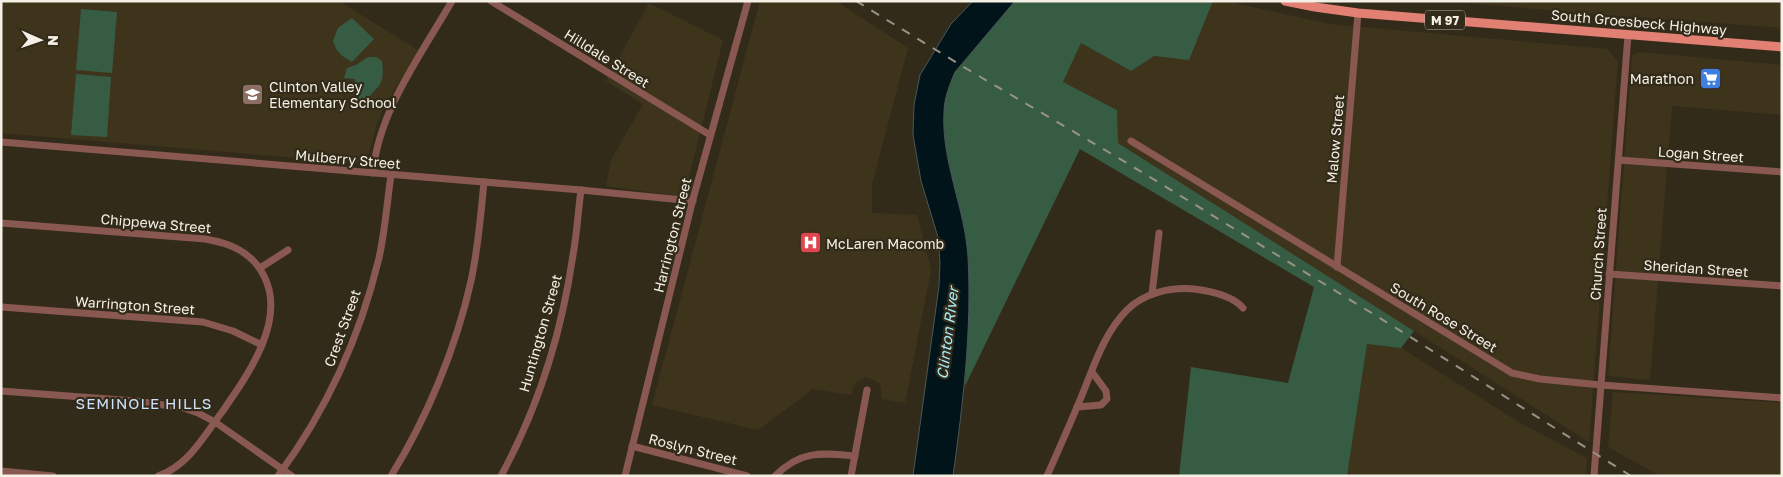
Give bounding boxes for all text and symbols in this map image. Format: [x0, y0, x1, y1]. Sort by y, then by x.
street label: South Groesbeck Highway [1550, 6, 1728, 38]
road number: M 97 [1425, 10, 1465, 30]
north arrow [15, 15, 65, 65]
street label: Hilldale Street [561, 25, 653, 91]
text: N [45, 35, 62, 46]
supermarket icon: Marathon [1698, 66, 1722, 90]
place label: Marathon [1630, 70, 1694, 87]
place label: Clinton Valley Elementary School [269, 78, 396, 111]
school or university icon: Clinton Valley Elementary School [241, 82, 265, 106]
street label: Malow Street [1323, 94, 1347, 184]
street label: Logan Street [1657, 143, 1745, 165]
street label: Mulberry Street [295, 146, 401, 172]
street label: Harrington Street [649, 176, 695, 294]
street label: Church Street [1586, 207, 1610, 301]
street label: Chippewa Street [100, 210, 212, 236]
hospital icon: McLaren Macomb [798, 231, 822, 255]
place label: McLaren Macomb [826, 235, 944, 252]
street label: Sheridan Street [1643, 256, 1749, 280]
street label: Huntington Street [515, 272, 565, 394]
street label: South Rose Street [1387, 278, 1501, 356]
water label: Clinton River [932, 284, 962, 380]
street label: Crest Street [320, 287, 364, 369]
street label: Warrington Street [74, 292, 196, 318]
district label: SEMINOLE HILLS [76, 394, 212, 412]
street label: Roslyn Street [647, 430, 739, 468]

